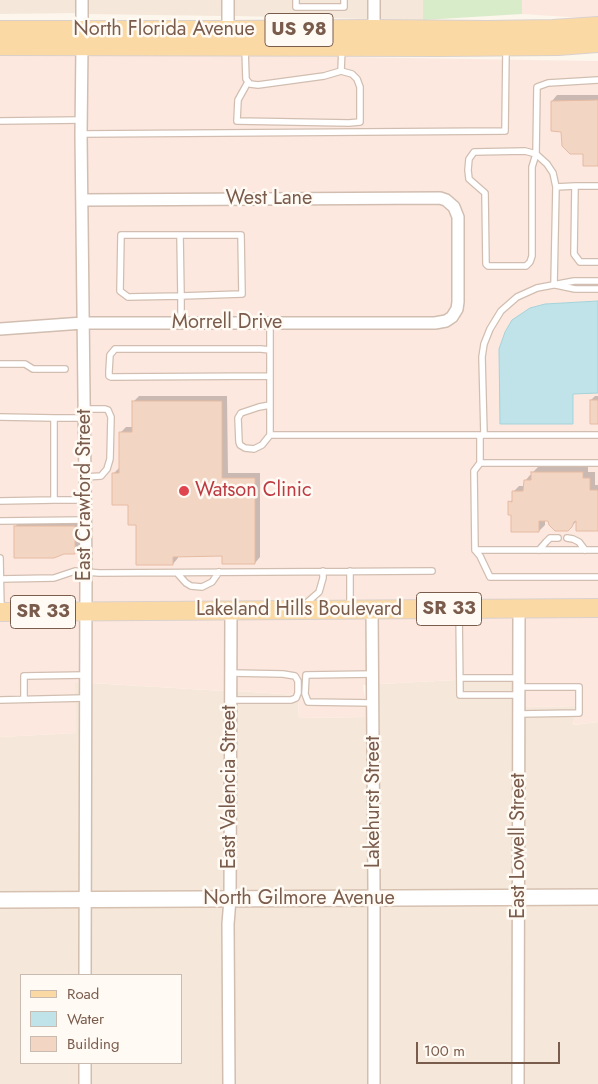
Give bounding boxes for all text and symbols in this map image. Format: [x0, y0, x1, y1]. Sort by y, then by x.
road number: US 98 [265, 14, 333, 46]
street label: North Florida Avenue [73, 18, 255, 42]
street label: West Lane [226, 187, 312, 211]
street label: Morrell Drive [172, 311, 282, 335]
street label: East Crawford Street [73, 409, 97, 581]
place label: Watson Clinic [195, 479, 311, 503]
marker: Watson Clinic [177, 484, 191, 498]
road number: SR 33 [416, 592, 482, 626]
road number: SR 33 [10, 596, 76, 628]
street label: Lakeland Hills Boulevard [196, 598, 402, 622]
street label: East Valencia Street [218, 705, 242, 869]
street label: Lakehurst Street [362, 736, 386, 868]
street label: East Lowell Street [507, 773, 531, 919]
street label: North Gilmore Avenue [203, 887, 395, 911]
legend [20, 974, 182, 1064]
text: Road [67, 983, 99, 1005]
text: Water [67, 1008, 104, 1030]
scale bar [418, 1032, 562, 1064]
text: Building [67, 1033, 119, 1055]
text: 100 m [424, 1040, 465, 1062]

